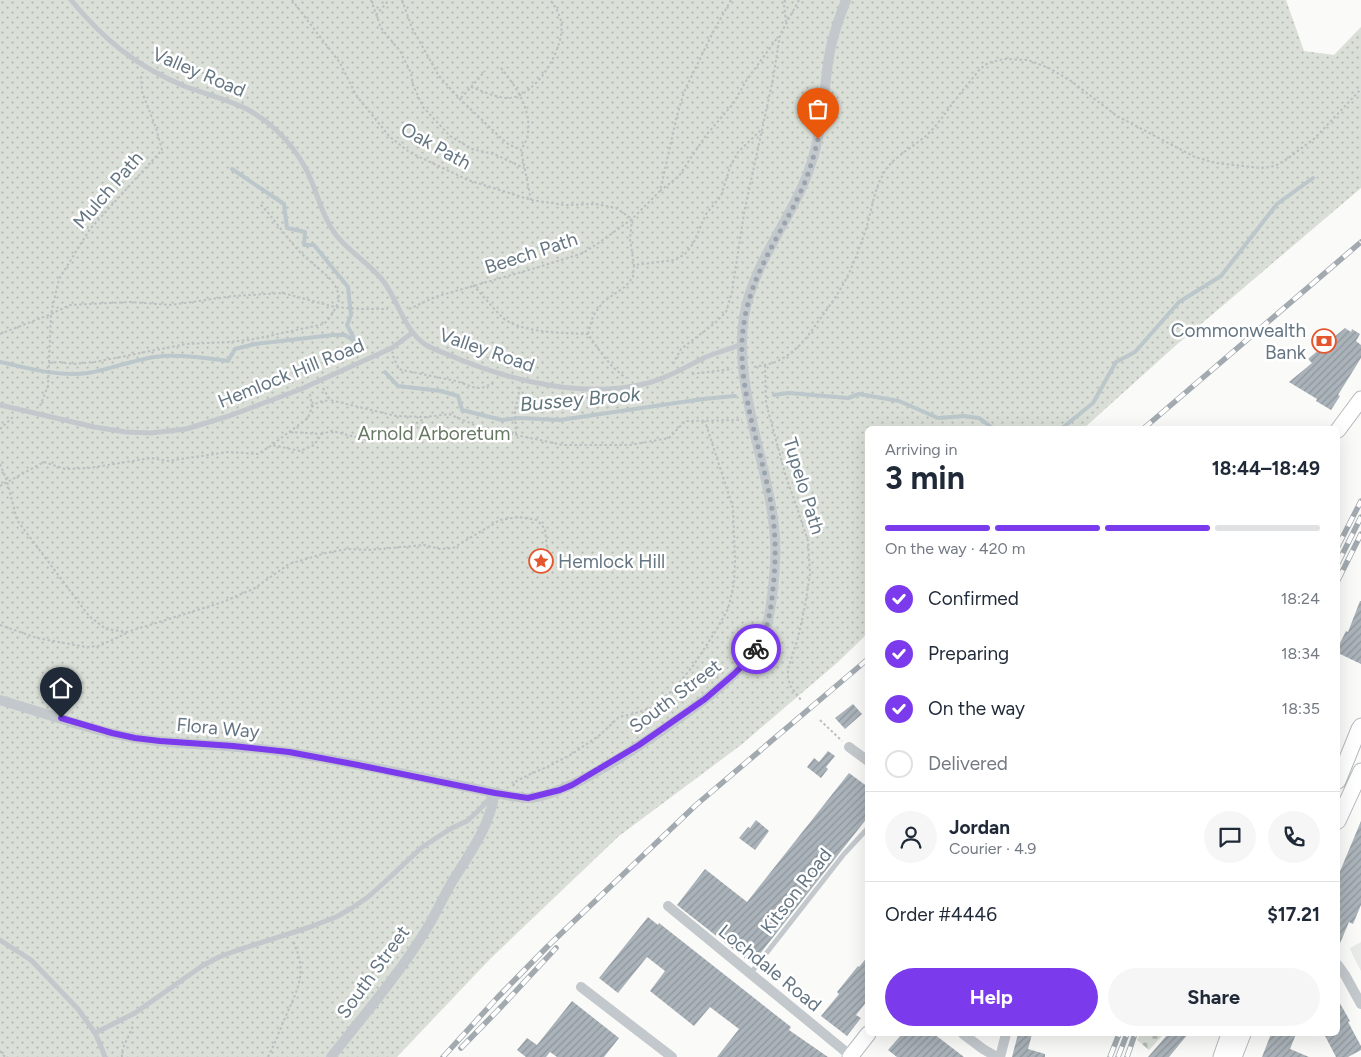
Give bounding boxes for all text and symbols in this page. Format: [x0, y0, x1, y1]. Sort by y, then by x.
street label: Valley Road [149, 42, 249, 102]
pin [797, 88, 839, 139]
icon: bag [804, 95, 832, 123]
street label: Oak Path [397, 117, 475, 175]
street label: Mulch Path [68, 147, 148, 233]
street label: Beech Path [482, 227, 580, 279]
place label: Commonwealth Bank [1171, 319, 1307, 364]
street label: Valley Road [436, 323, 538, 377]
bank icon: Commonwealth Bank [1311, 328, 1337, 354]
street label: Hemlock Hill Road [215, 333, 367, 413]
water label: Bussey Brook [519, 382, 642, 416]
park label: Arnold Arboretum [357, 422, 511, 445]
street label: Tupelo Path [778, 435, 830, 537]
text: Arriving in [885, 440, 957, 459]
text: 18:44–18:49 [1212, 457, 1320, 480]
text: 3 min [885, 459, 965, 497]
text: On the way · 420 m [885, 539, 1025, 558]
place icon: Hemlock Hill [528, 548, 554, 574]
place label: Hemlock Hill [558, 550, 665, 573]
icon: check [885, 585, 913, 613]
text: Confirmed [928, 587, 1019, 610]
text: 18:24 [1281, 589, 1320, 608]
courier [731, 624, 781, 674]
icon: bike [742, 635, 770, 663]
icon: check [885, 640, 913, 668]
text: Preparing [928, 642, 1009, 665]
text: 18:34 [1281, 644, 1320, 663]
street label: South Street [625, 654, 725, 738]
pin [40, 667, 82, 718]
icon: home [47, 674, 75, 702]
icon: check [885, 695, 913, 723]
text: On the way [928, 697, 1025, 720]
text: 18:35 [1282, 699, 1320, 718]
street label: Flora Way [175, 713, 261, 743]
text: Delivered [928, 752, 1008, 775]
button: person [885, 811, 937, 863]
button: chat [1204, 811, 1256, 863]
button: phone [1268, 811, 1320, 863]
text: Jordan [949, 816, 1010, 839]
text: Courier · 4.9 [949, 839, 1036, 858]
street label: Kitson Road [756, 844, 836, 938]
text: Order #4446 [885, 903, 997, 926]
text: $17.21 [1267, 903, 1320, 926]
street label: Lochdale Road [714, 920, 826, 1016]
street label: South Street [332, 921, 414, 1023]
button: Help [885, 968, 1098, 1026]
button: Share [1108, 968, 1320, 1026]

